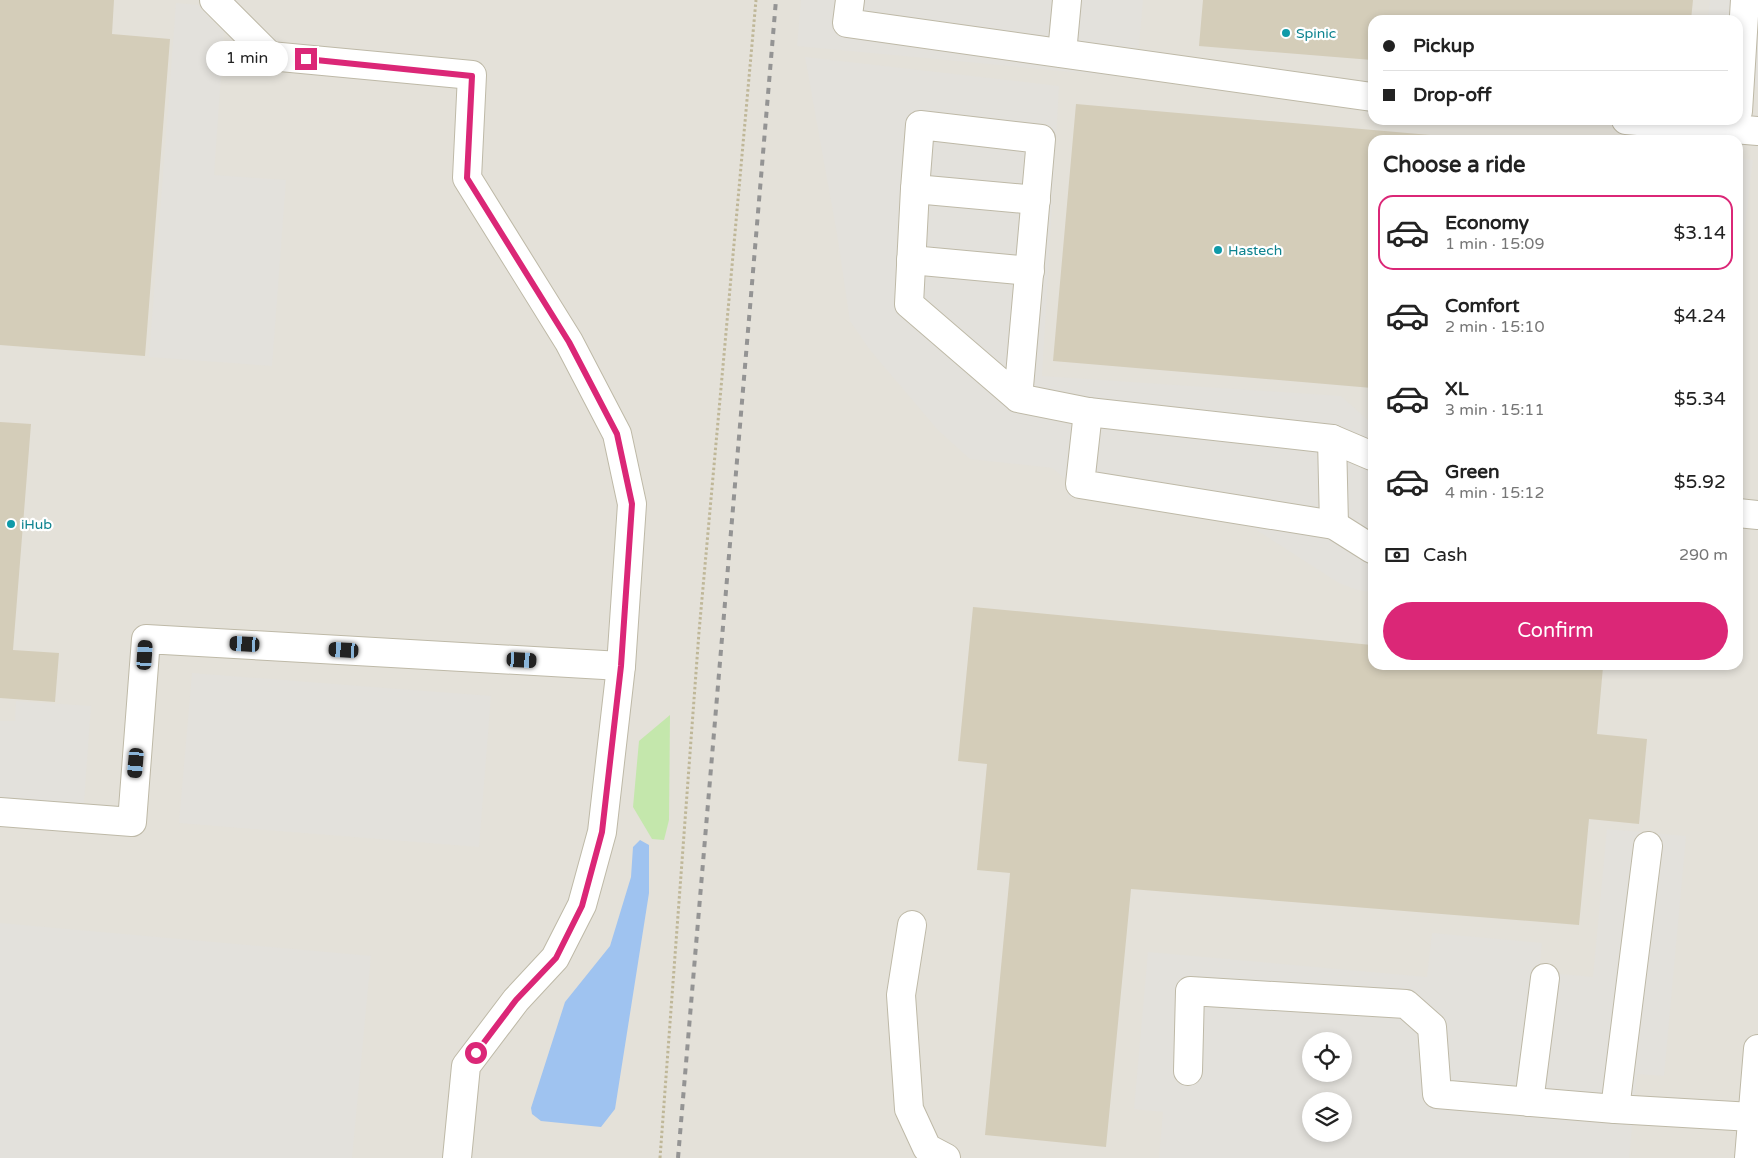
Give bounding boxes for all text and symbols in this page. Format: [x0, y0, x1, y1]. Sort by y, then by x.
place label: Spinic [1296, 25, 1336, 42]
marker: Spinic [1280, 27, 1292, 39]
text: Pickup [1413, 35, 1474, 57]
callout: 1 min [206, 42, 288, 76]
text: 1 min [226, 48, 268, 68]
route end [295, 48, 317, 70]
text: Drop-off [1413, 84, 1492, 106]
text: Choose a ride [1383, 152, 1526, 178]
icon: car [1385, 210, 1430, 255]
text: Economy [1445, 212, 1529, 234]
text: $3.14 [1674, 222, 1726, 244]
text: 1 min · 15:09 [1445, 234, 1544, 254]
place label: Hastech [1228, 242, 1282, 259]
marker: Hastech [1212, 244, 1224, 256]
icon: car [1385, 293, 1430, 338]
text: Comfort [1445, 295, 1519, 317]
text: $4.24 [1674, 305, 1726, 327]
text: 2 min · 15:10 [1445, 317, 1544, 337]
icon: car [1385, 376, 1430, 421]
text: XL [1445, 378, 1469, 400]
text: $5.34 [1674, 388, 1726, 410]
text: 3 min · 15:11 [1445, 400, 1544, 420]
icon: car [1385, 459, 1430, 504]
text: Green [1445, 461, 1499, 483]
text: $5.92 [1674, 471, 1726, 493]
text: 4 min · 15:12 [1445, 483, 1544, 503]
place label: iHub [21, 516, 52, 533]
marker: iHub [5, 518, 17, 530]
icon: cash [1383, 541, 1411, 569]
text: Cash [1423, 544, 1468, 566]
text: 290 m [1679, 545, 1728, 565]
button: Confirm [1383, 602, 1728, 660]
car [229, 636, 260, 652]
car [136, 640, 153, 670]
car [328, 642, 359, 658]
car [506, 652, 537, 668]
car [127, 747, 144, 779]
map controls [1302, 1032, 1352, 1142]
button: locate [1302, 1032, 1352, 1082]
route start [465, 1042, 487, 1064]
button: layers [1302, 1092, 1352, 1142]

